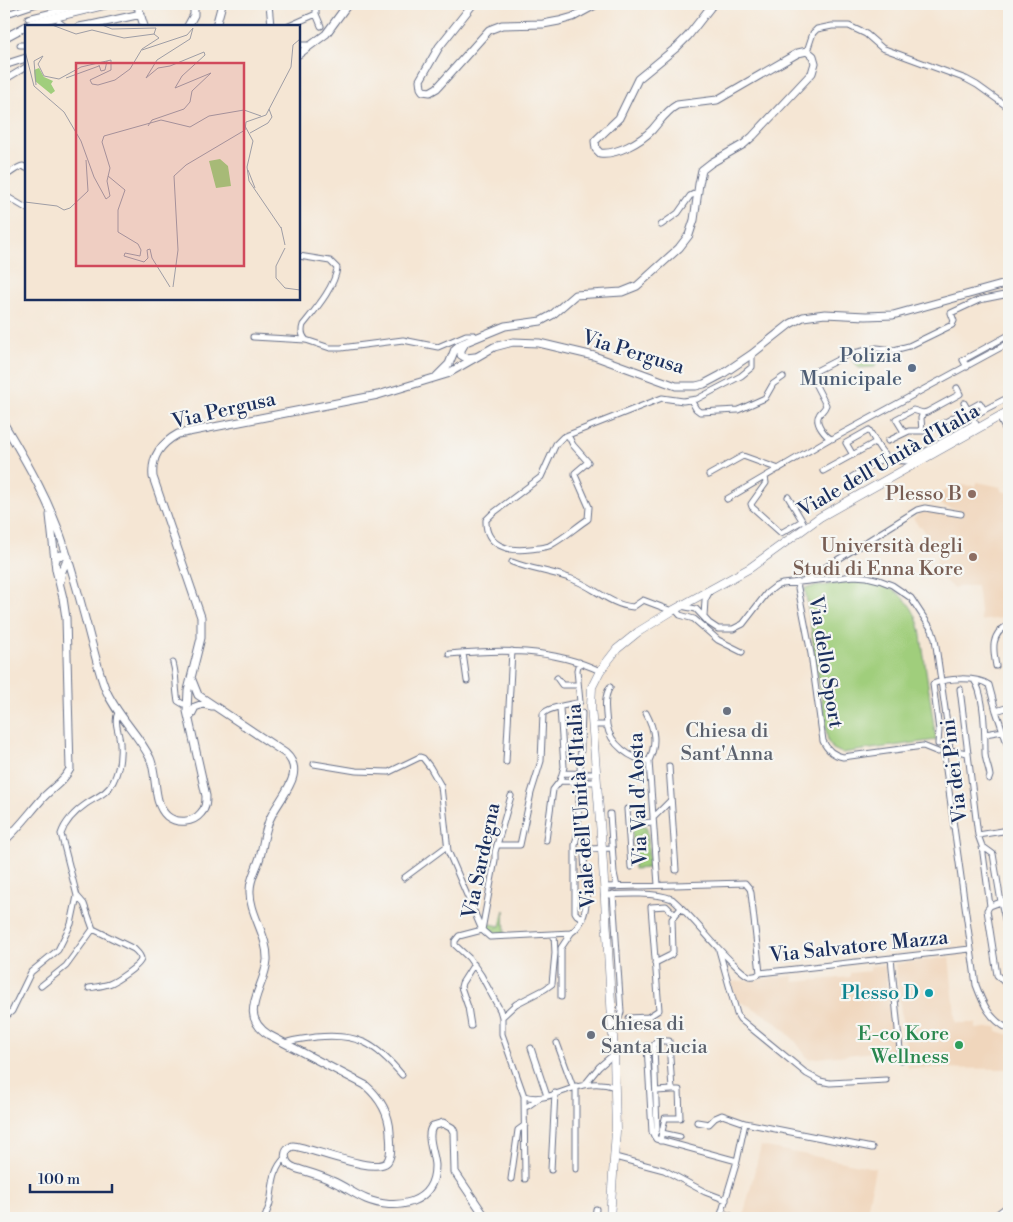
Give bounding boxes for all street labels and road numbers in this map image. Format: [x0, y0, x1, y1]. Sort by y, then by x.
street label: Via Pergusa [578, 325, 688, 381]
street label: Via Pergusa [169, 387, 279, 435]
street label: Viale dell'Unità d'Italia [793, 398, 985, 524]
street label: Via dello Sport [802, 593, 848, 730]
street label: Viale dell'Unità d'Italia [562, 702, 602, 910]
street label: Via dei Pini [936, 717, 974, 826]
street label: Via Val d'Aosta [624, 731, 654, 867]
street label: Via Sardegna [457, 800, 507, 922]
street label: Via Salvatore Mazza [767, 925, 950, 969]

